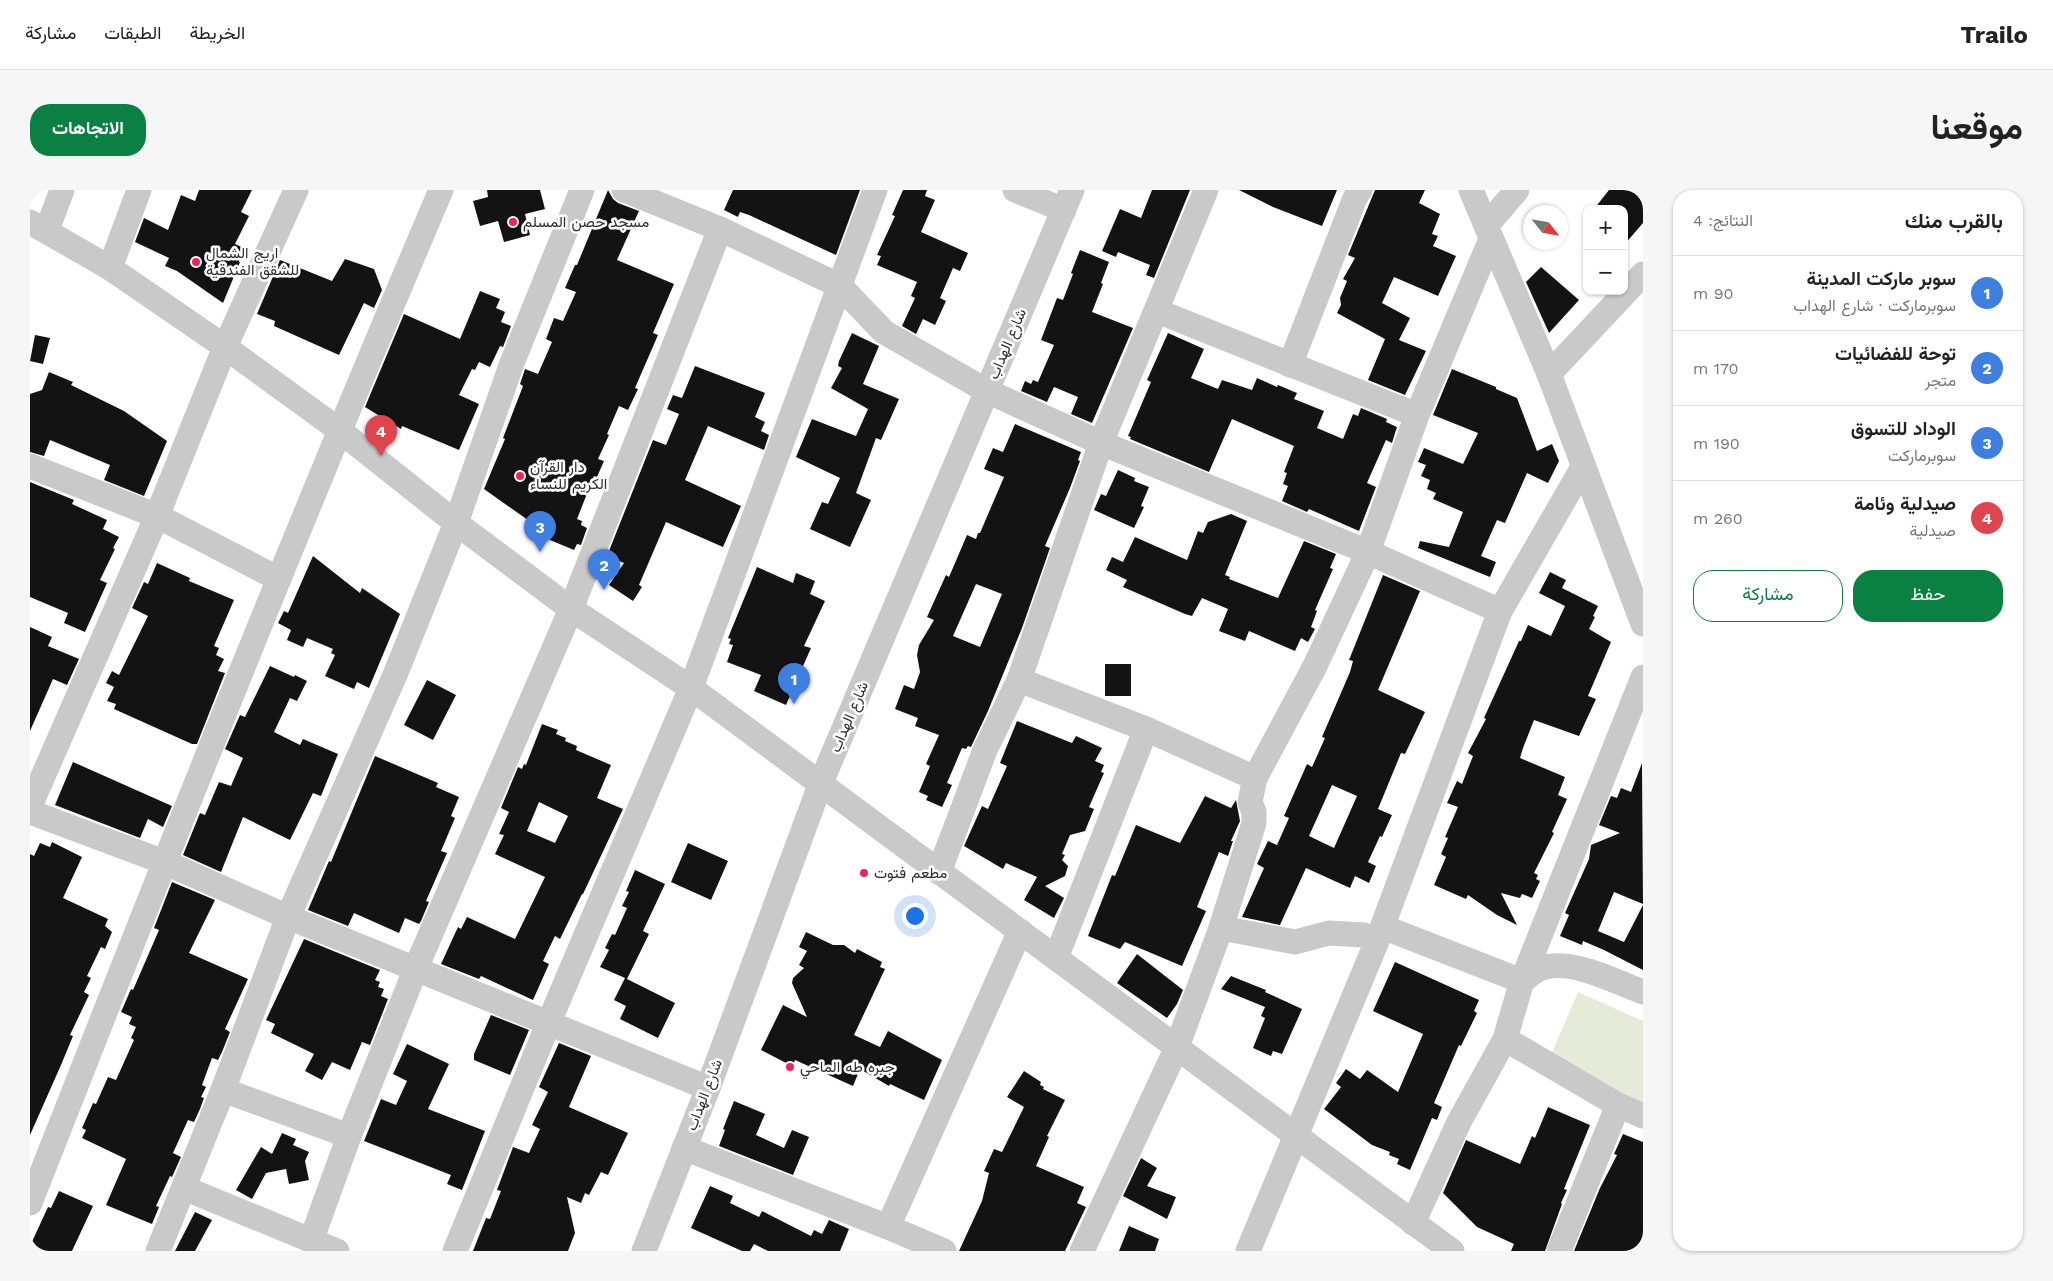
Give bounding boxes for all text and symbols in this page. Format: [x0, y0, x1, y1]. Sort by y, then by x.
text: Trailo [1961, 21, 2028, 49]
text: مشاركة [25, 22, 76, 43]
text: الطبقات [104, 22, 161, 43]
text: الخريطة [189, 22, 245, 43]
button: الاتجاهات [30, 104, 146, 156]
text: موقعنا [1930, 106, 2023, 148]
north arrow [1523, 205, 1568, 250]
map controls [1583, 205, 1628, 295]
button: + [1583, 205, 1628, 250]
text: بالقرب منك [1905, 208, 2003, 233]
text: النتائج: 4 [1693, 211, 1753, 230]
place label: مسجد حصن المسلم [523, 213, 649, 232]
marker: مسجد حصن المسلم [507, 216, 519, 228]
place label: اريج الشمال للشقق الفندقية [206, 244, 299, 280]
button: − [1583, 250, 1628, 295]
marker: اريج الشمال للشقق الفندقية [190, 256, 202, 268]
text: سوبر ماركت المدينة [1807, 267, 1956, 290]
text: 90 m [1693, 284, 1734, 303]
text: 1 [1984, 284, 1990, 303]
text: سوبرماركت · شارع الهداب [1793, 296, 1956, 315]
street label: شارع الهداب [984, 306, 1032, 383]
text: توحة للفضائيات [1835, 342, 1956, 365]
text: 170 m [1693, 359, 1739, 378]
text: 2 [1982, 359, 1992, 378]
text: متجر [1925, 371, 1956, 390]
pin: 4 [365, 415, 397, 456]
text: الوداد للتسوق [1851, 417, 1956, 440]
text: 190 m [1693, 434, 1740, 453]
text: 3 [1982, 434, 1992, 453]
text: سوبرماركت [1888, 446, 1956, 465]
place label: دار القرآن الكريم للنساء [530, 458, 607, 494]
marker: دار القرآن الكريم للنساء [514, 470, 526, 482]
text: صيدلية وئامة [1854, 492, 1956, 515]
text: 260 m [1693, 509, 1743, 528]
text: 4 [1982, 509, 1992, 528]
pin: 3 [524, 511, 556, 552]
text: صيدلية [1910, 521, 1956, 540]
pin: 2 [588, 549, 620, 590]
button: مشاركة [1693, 570, 1843, 622]
button: حفظ [1853, 570, 2003, 622]
pin: 1 [778, 663, 810, 704]
street label: شارع الهداب [826, 679, 874, 756]
place label: مطعم فتوت [874, 864, 947, 883]
marker: مطعم فتوت [858, 867, 870, 879]
your location [902, 903, 928, 929]
street label: شارع الهداب [682, 1057, 728, 1134]
place label: جبره طه الماحي [800, 1058, 895, 1080]
marker: جبره طه الماحي [784, 1061, 796, 1073]

